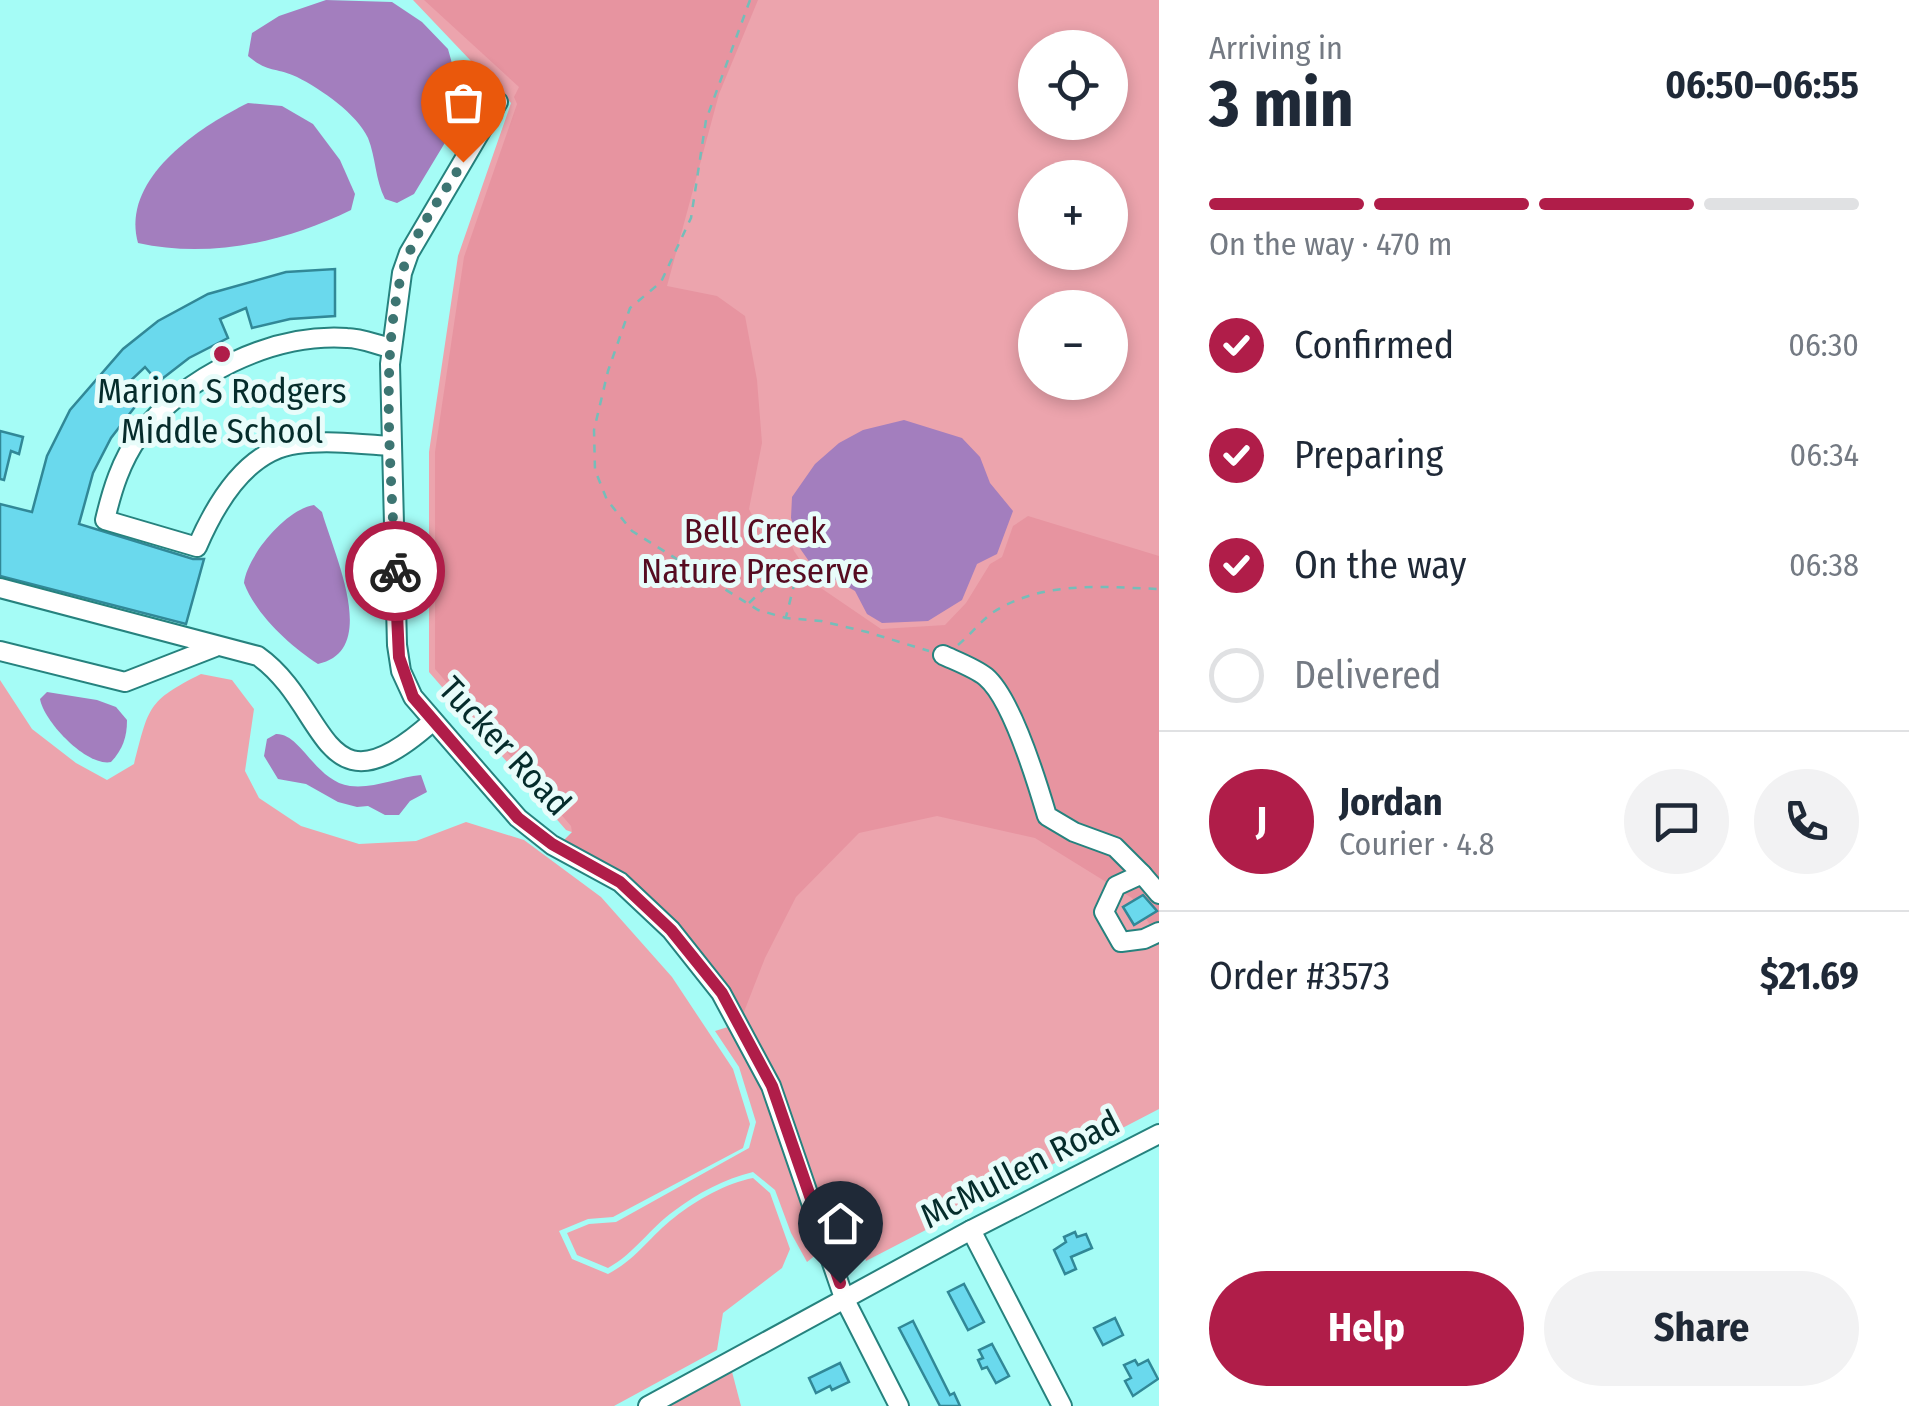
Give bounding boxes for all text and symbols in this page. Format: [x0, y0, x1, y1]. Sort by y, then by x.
text: Arriving in [1209, 29, 1343, 67]
map controls [1018, 30, 1128, 400]
button: locate [1018, 30, 1128, 140]
pin [421, 60, 506, 163]
text: 06:50–06:55 [1665, 62, 1859, 108]
text: 3 min [1209, 65, 1354, 143]
icon: bag [436, 75, 491, 130]
button: + [1018, 160, 1128, 270]
text: On the way · 470 m [1209, 225, 1452, 263]
button: − [1018, 290, 1128, 400]
icon: check [1209, 318, 1264, 373]
text: Confirmed [1294, 322, 1454, 368]
text: 06:30 [1788, 326, 1859, 364]
marker: Marion S Rodgers Middle School [211, 343, 233, 365]
place label: Marion S Rodgers Middle School [97, 370, 347, 452]
icon: check [1209, 428, 1264, 483]
text: Preparing [1294, 432, 1443, 478]
text: 06:34 [1790, 436, 1859, 474]
park label: Bell Creek Nature Preserve [641, 510, 869, 592]
courier [345, 521, 445, 621]
icon: check [1209, 538, 1264, 593]
text: On the way [1294, 542, 1466, 588]
icon: bike [368, 544, 423, 599]
text: 06:38 [1789, 546, 1859, 584]
text: Delivered [1294, 652, 1441, 698]
street label: Tucker Road [430, 668, 580, 824]
button: chat [1624, 769, 1729, 874]
button: phone [1754, 769, 1859, 874]
text: Jordan [1339, 779, 1443, 825]
text: J [1256, 798, 1267, 844]
text: Courier · 4.8 [1339, 825, 1495, 863]
text: Order #3573 [1209, 953, 1390, 999]
text: $21.69 [1760, 953, 1859, 999]
street label: McMullen Road [913, 1101, 1127, 1237]
pin [798, 1181, 883, 1284]
icon: home [813, 1196, 868, 1251]
button: Help [1209, 1271, 1524, 1386]
button: Share [1544, 1271, 1859, 1386]

